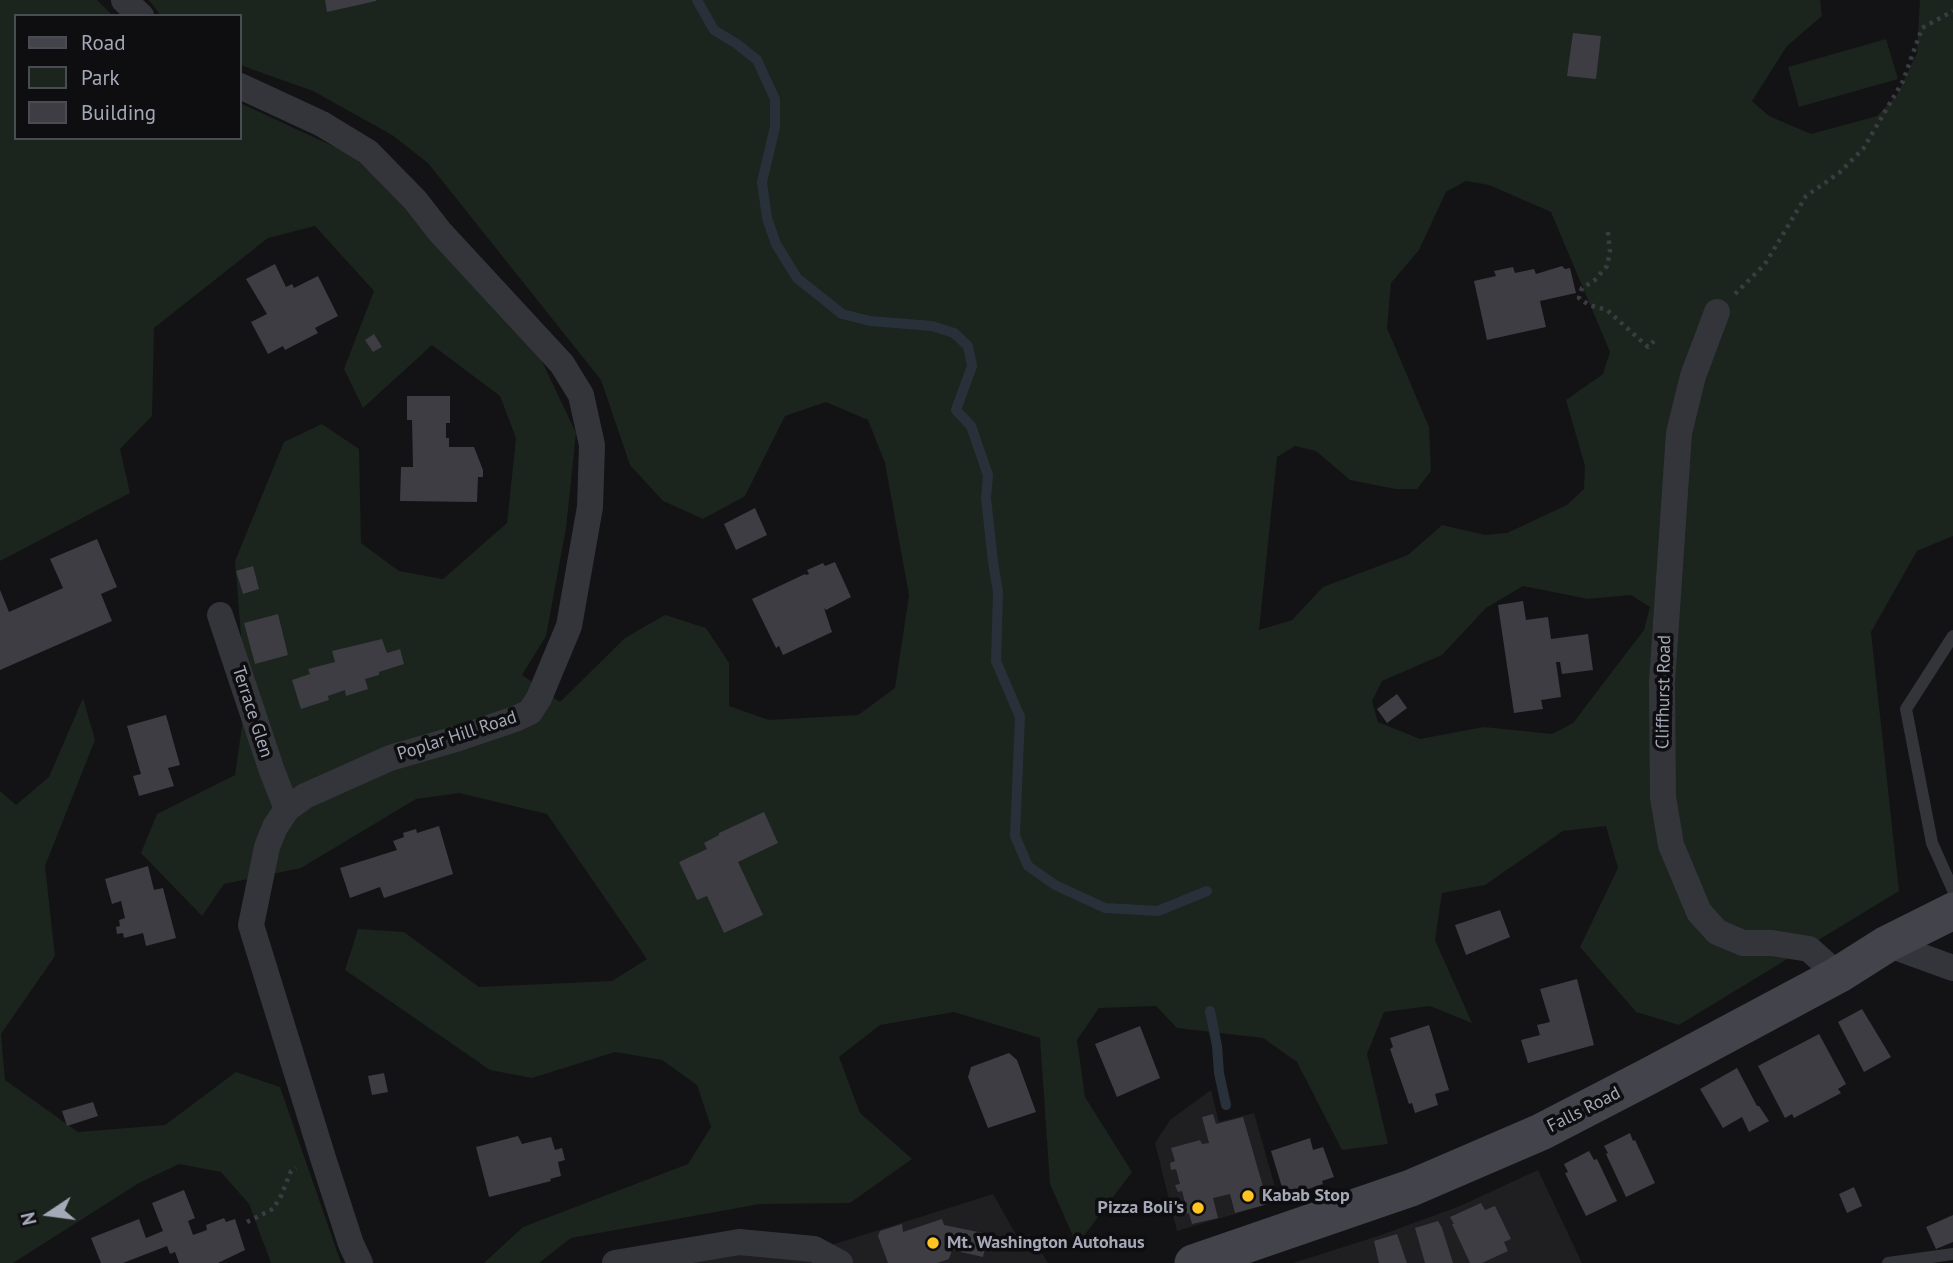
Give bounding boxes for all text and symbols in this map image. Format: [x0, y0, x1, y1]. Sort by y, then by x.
legend [14, 14, 242, 140]
text: Road [81, 29, 125, 56]
text: Park [81, 64, 120, 91]
text: Building [81, 99, 156, 126]
street label: Cliffhurst Road [1652, 635, 1676, 749]
street label: Terrace Glen [227, 664, 277, 760]
street label: Poplar Hill Road [395, 707, 519, 765]
street label: Falls Road [1544, 1082, 1624, 1138]
north arrow [14, 1179, 84, 1249]
place label: Kabab Stop [1262, 1185, 1350, 1207]
marker: Kabab Stop [1240, 1188, 1256, 1204]
place label: Pizza Boli's [1098, 1197, 1184, 1219]
marker: Pizza Boli's [1190, 1200, 1206, 1216]
text: N [15, 1210, 42, 1228]
place label: Mt. Washington Autohaus [947, 1232, 1145, 1254]
marker: Mt. Washington Autohaus [925, 1235, 941, 1251]

